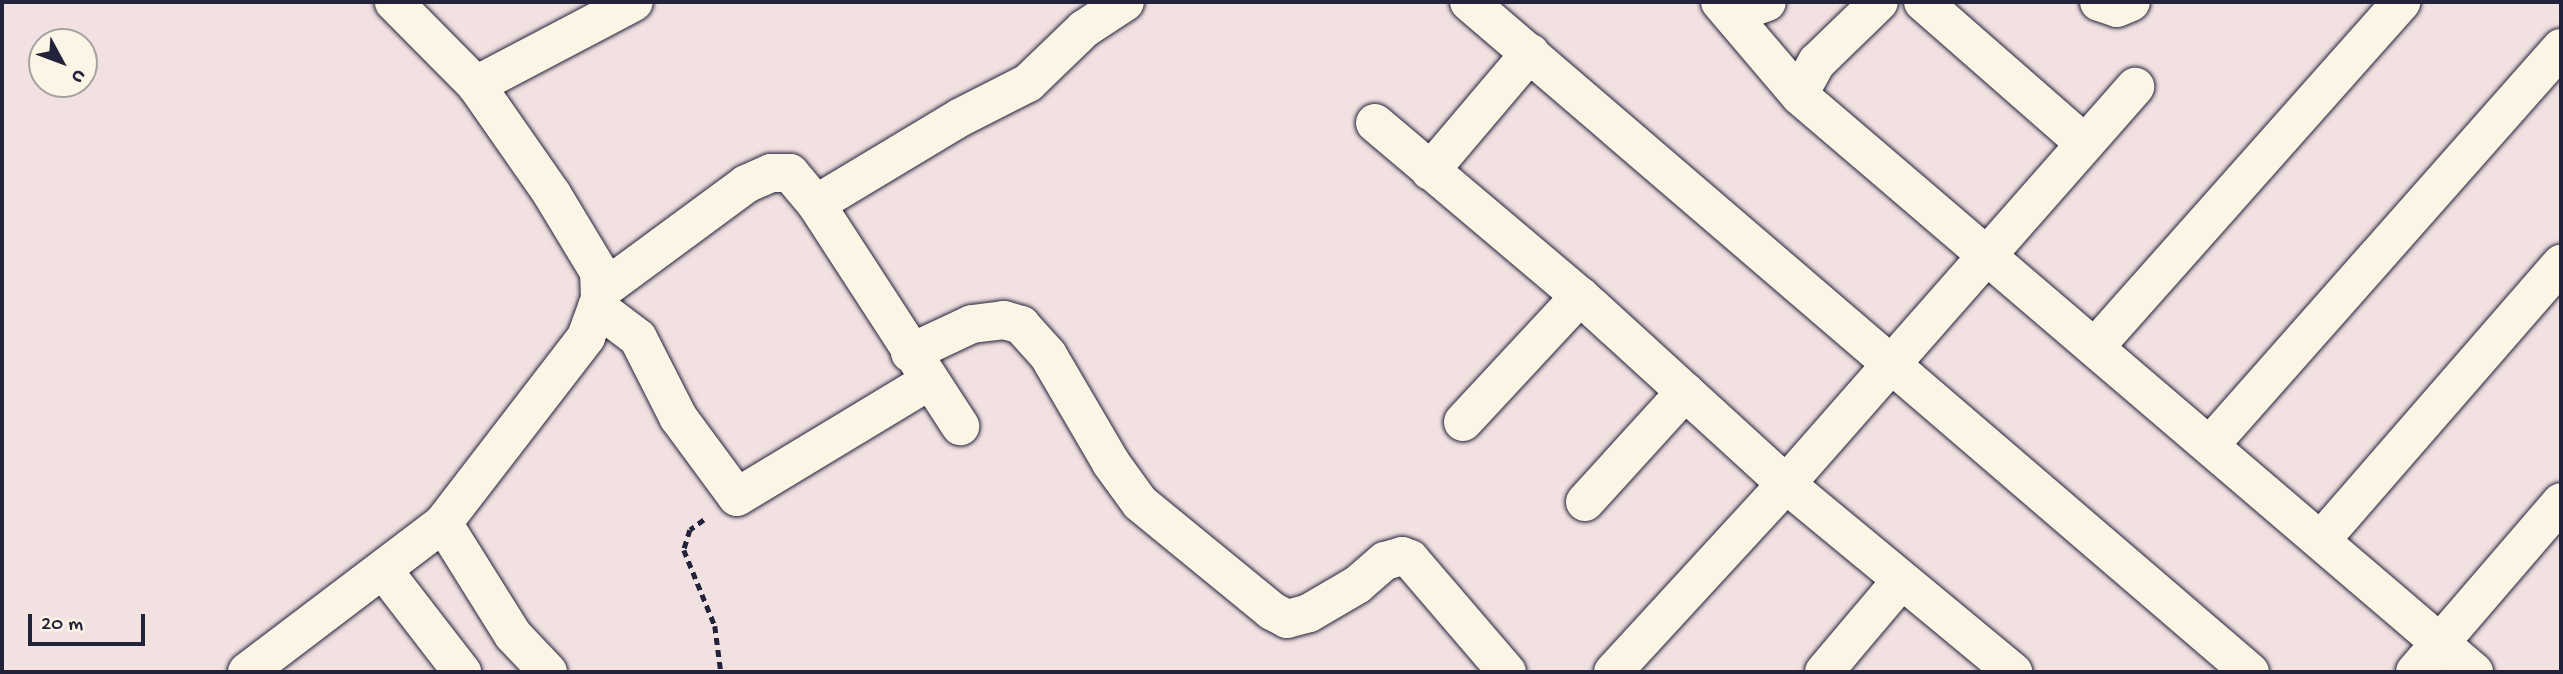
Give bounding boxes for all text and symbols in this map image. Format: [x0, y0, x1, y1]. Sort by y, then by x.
north arrow [28, 28, 98, 98]
text: U [65, 64, 90, 87]
scale bar [32, 600, 149, 644]
text: 20 m [41, 613, 83, 638]

